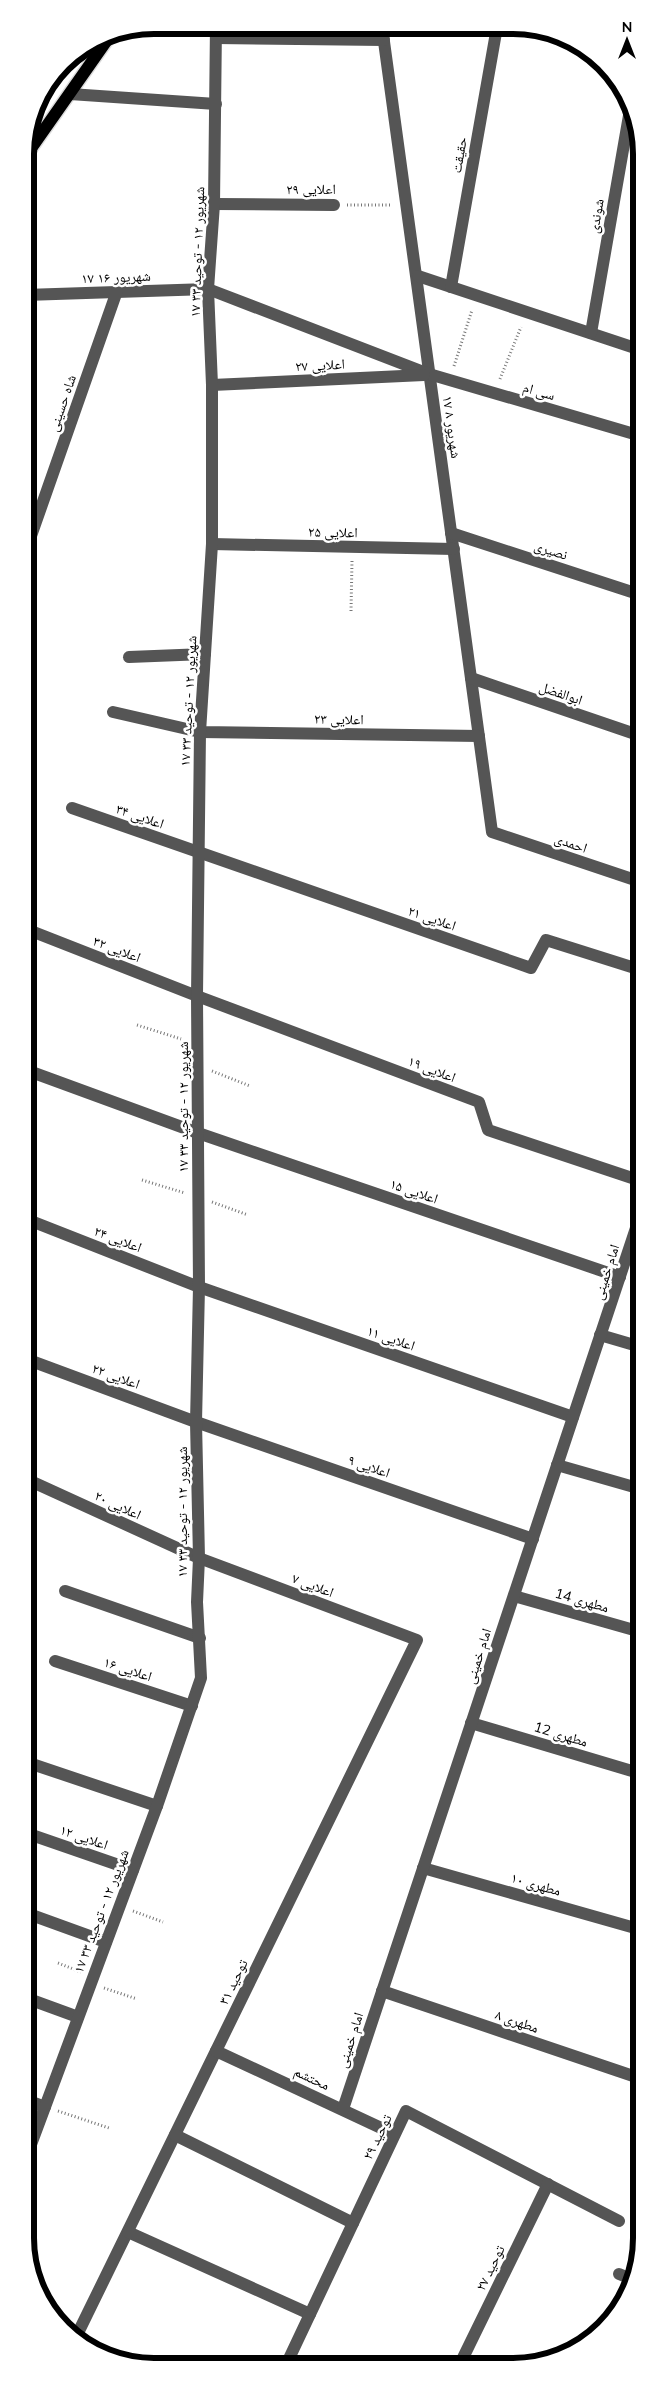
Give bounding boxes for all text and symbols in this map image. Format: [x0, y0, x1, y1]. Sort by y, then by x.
north arrow [602, 15, 652, 65]
text: N [622, 18, 632, 36]
street label: حقیقت [447, 136, 471, 174]
street label: اعلایی ۲۹ [286, 180, 336, 198]
street label: ۱۷ شهریور ۱۲ - توحید ۳۳ [186, 186, 208, 318]
street label: شوندی [584, 197, 608, 235]
street label: ۱۷ شهریور ۱۶ [81, 267, 151, 287]
street label: اعلایی ۲۷ [295, 355, 345, 375]
street label: شاه حسینی [44, 372, 80, 434]
street label: سی ام [521, 378, 557, 405]
street label: ۱۷ شهریور ۸ [439, 394, 465, 460]
street label: اعلایی ۲۵ [308, 523, 358, 541]
street label: نصیری [532, 536, 570, 564]
street label: ۱۷ شهریور ۱۲ - توحید ۳۳ [176, 635, 200, 767]
street label: ابوالفضل [537, 677, 585, 709]
street label: اعلایی ۲۳ [314, 710, 364, 728]
street label: اعلایی ۳۴ [114, 799, 166, 833]
street label: احمدی [552, 829, 590, 857]
street label: اعلایی ۲۱ [406, 901, 458, 935]
street label: اعلایی ۳۲ [91, 932, 143, 966]
street label: ۱۷ شهریور ۱۲ - توحید ۳۳ [174, 1042, 192, 1172]
street label: اعلایی ۱۹ [406, 1052, 458, 1086]
street label: اعلایی ۱۵ [388, 1174, 440, 1208]
street label: اعلایی ۲۴ [92, 1222, 144, 1256]
street label: امام خمینی [589, 1242, 624, 1302]
street label: اعلایی ۱۱ [365, 1321, 417, 1355]
street label: اعلایی ۲۲ [90, 1359, 142, 1393]
street label: ۱۷ شهریور ۱۲ - توحید ۳۳ [173, 1447, 191, 1577]
street label: اعلایی ۹ [346, 1450, 392, 1482]
street label: اعلایی ۲۰ [92, 1486, 144, 1524]
street label: اعلایی ۷ [290, 1569, 336, 1601]
street label: مطهری 14 [553, 1584, 611, 1616]
street label: امام خمینی [461, 1626, 496, 1686]
street label: اعلایی ۱۶ [102, 1653, 154, 1685]
street label: مطهری 12 [532, 1717, 590, 1751]
street label: اعلایی ۱۲ [58, 1820, 110, 1854]
street label: ۱۷ شهریور ۱۲ - توحید ۳۳ [69, 1847, 133, 1975]
street label: مطهری ۱۰ [509, 1868, 563, 1900]
street label: توحید ۳۱ [214, 1956, 252, 2008]
street label: مطهری ۸ [493, 2005, 541, 2037]
street label: امام خمینی [333, 2010, 368, 2070]
street label: محتشم [291, 2062, 333, 2095]
street label: توحید ۲۹ [358, 2111, 396, 2163]
street label: توحید ۲۷ [471, 2242, 509, 2294]

